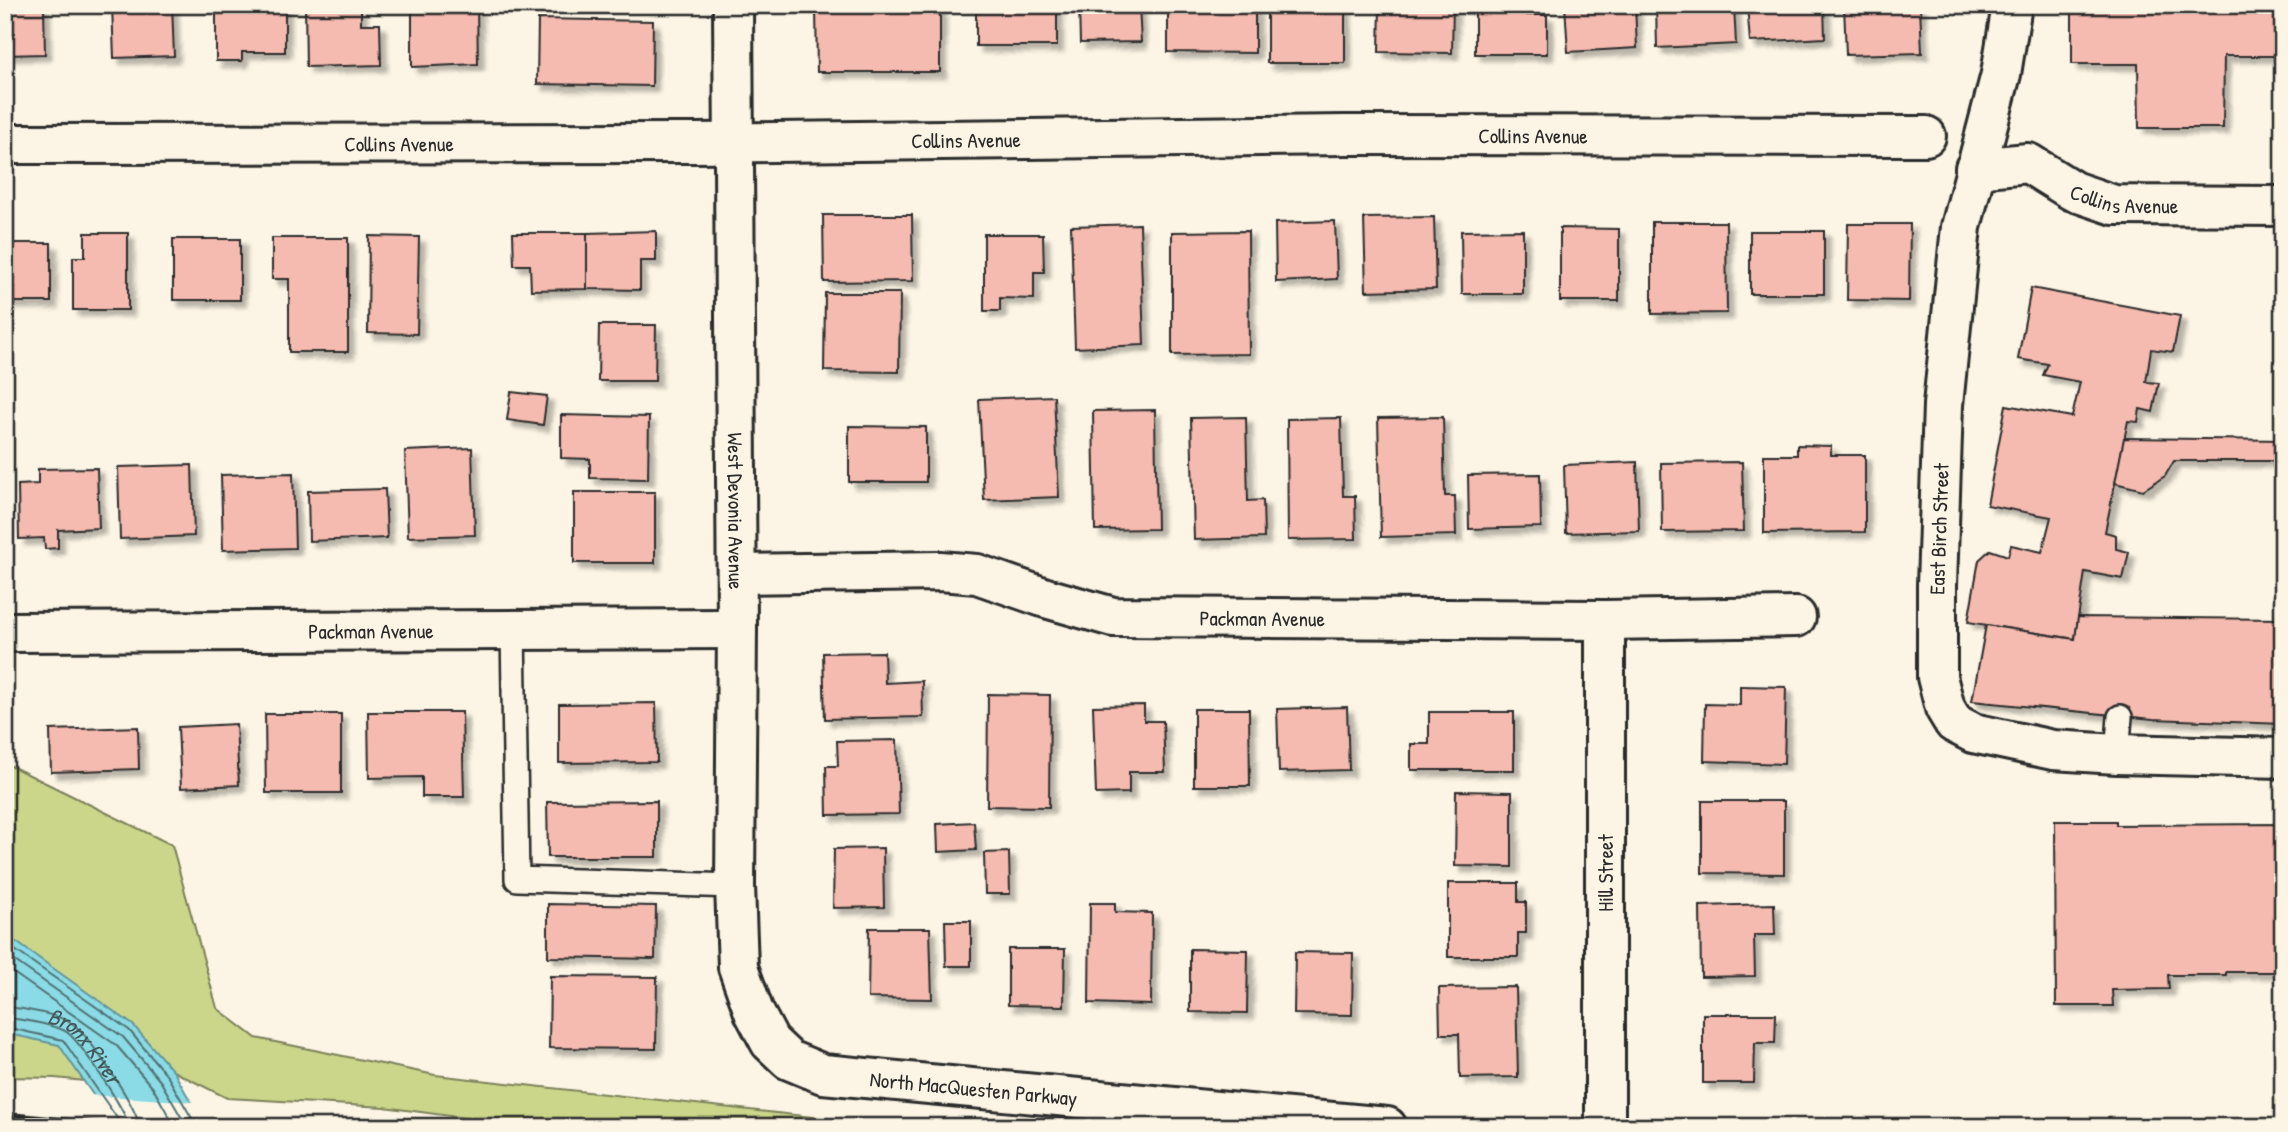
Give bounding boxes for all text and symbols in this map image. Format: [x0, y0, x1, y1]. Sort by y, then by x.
street label: Collins Avenue [1478, 121, 1588, 150]
street label: Collins Avenue [911, 125, 1021, 155]
street label: Collins Avenue [344, 129, 454, 158]
street label: Collins Avenue [2066, 177, 2178, 220]
street label: West Devonia Avenue [721, 432, 751, 590]
street label: East Birch Street [1922, 462, 1956, 595]
street label: Packman Avenue [1199, 603, 1325, 633]
street label: Packman Avenue [308, 616, 434, 645]
street label: Hill Street [1591, 834, 1620, 912]
water label: Bronx River [45, 1000, 132, 1093]
street label: North MacQuesten Parkway [869, 1064, 1079, 1112]

